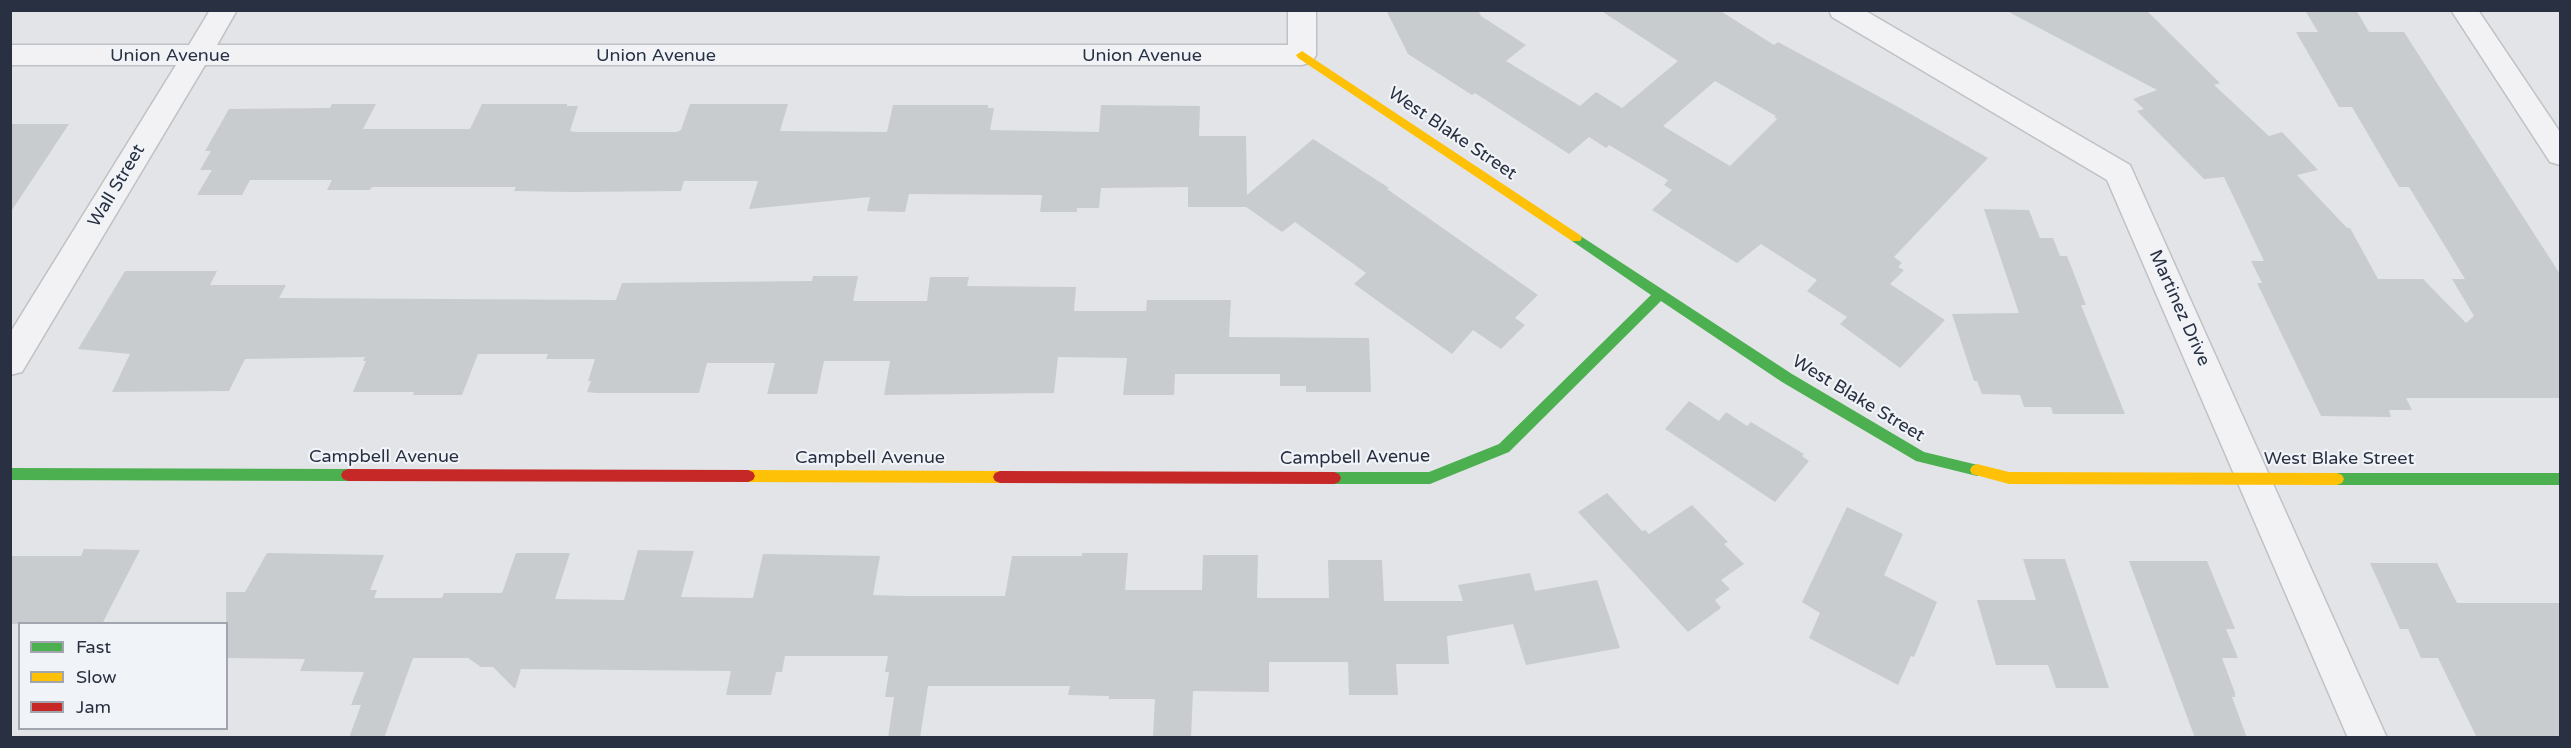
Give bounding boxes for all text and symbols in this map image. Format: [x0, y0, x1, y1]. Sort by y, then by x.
street label: Union Avenue [110, 45, 230, 67]
street label: Union Avenue [596, 45, 716, 67]
street label: Union Avenue [1082, 45, 1202, 67]
street label: West Blake Street [1384, 83, 1520, 185]
street label: Wall Street [84, 141, 150, 231]
street label: Martinez Drive [2144, 247, 2214, 369]
street label: West Blake Street [1788, 351, 1928, 447]
street label: Campbell Avenue [309, 446, 459, 468]
street label: Campbell Avenue [1280, 446, 1430, 470]
street label: Campbell Avenue [795, 447, 945, 469]
street label: West Blake Street [2264, 448, 2414, 470]
legend [18, 622, 228, 730]
text: Fast [76, 636, 111, 658]
text: Slow [76, 666, 117, 688]
text: Jam [76, 696, 111, 718]

